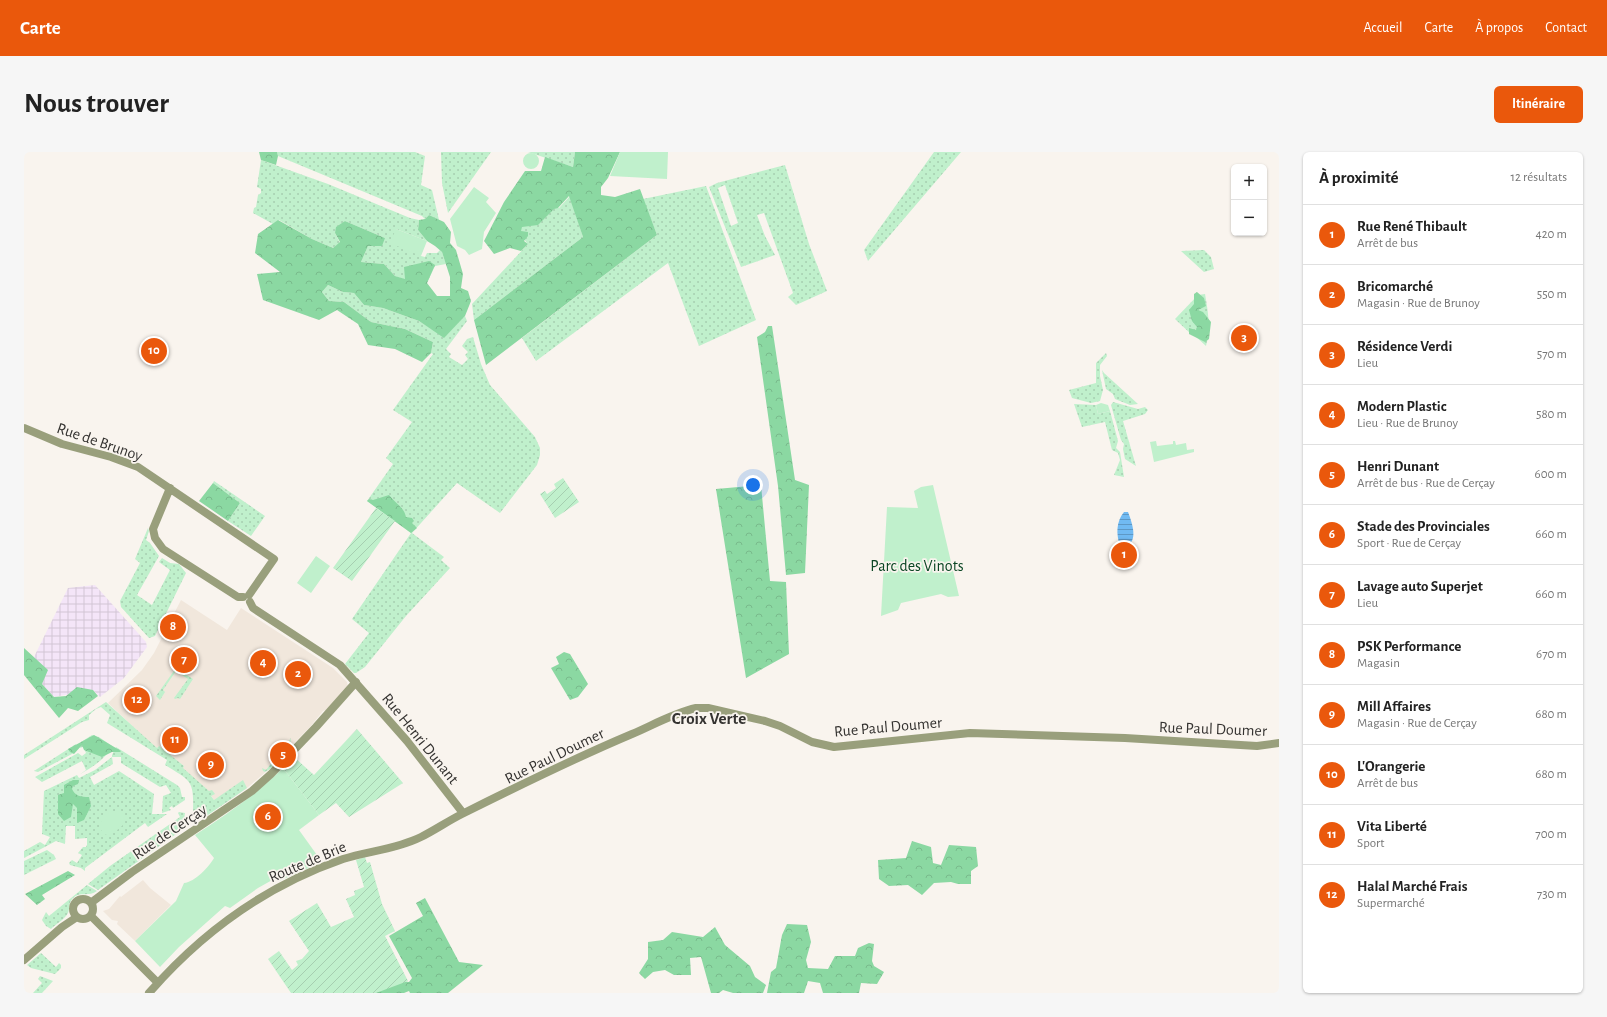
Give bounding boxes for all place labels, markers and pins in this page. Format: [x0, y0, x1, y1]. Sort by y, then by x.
pin: 3 [1231, 323, 1257, 353]
pin: 10 [141, 336, 167, 366]
pin: 1 [1111, 540, 1137, 570]
pin: 8 [160, 612, 186, 642]
pin: 7 [171, 645, 197, 675]
pin: 4 [250, 648, 276, 678]
pin: 2 [285, 659, 311, 689]
pin: 12 [124, 685, 150, 715]
pin: 11 [162, 725, 188, 755]
pin: 5 [270, 740, 296, 770]
pin: 9 [198, 750, 224, 780]
pin: 6 [255, 802, 281, 832]

